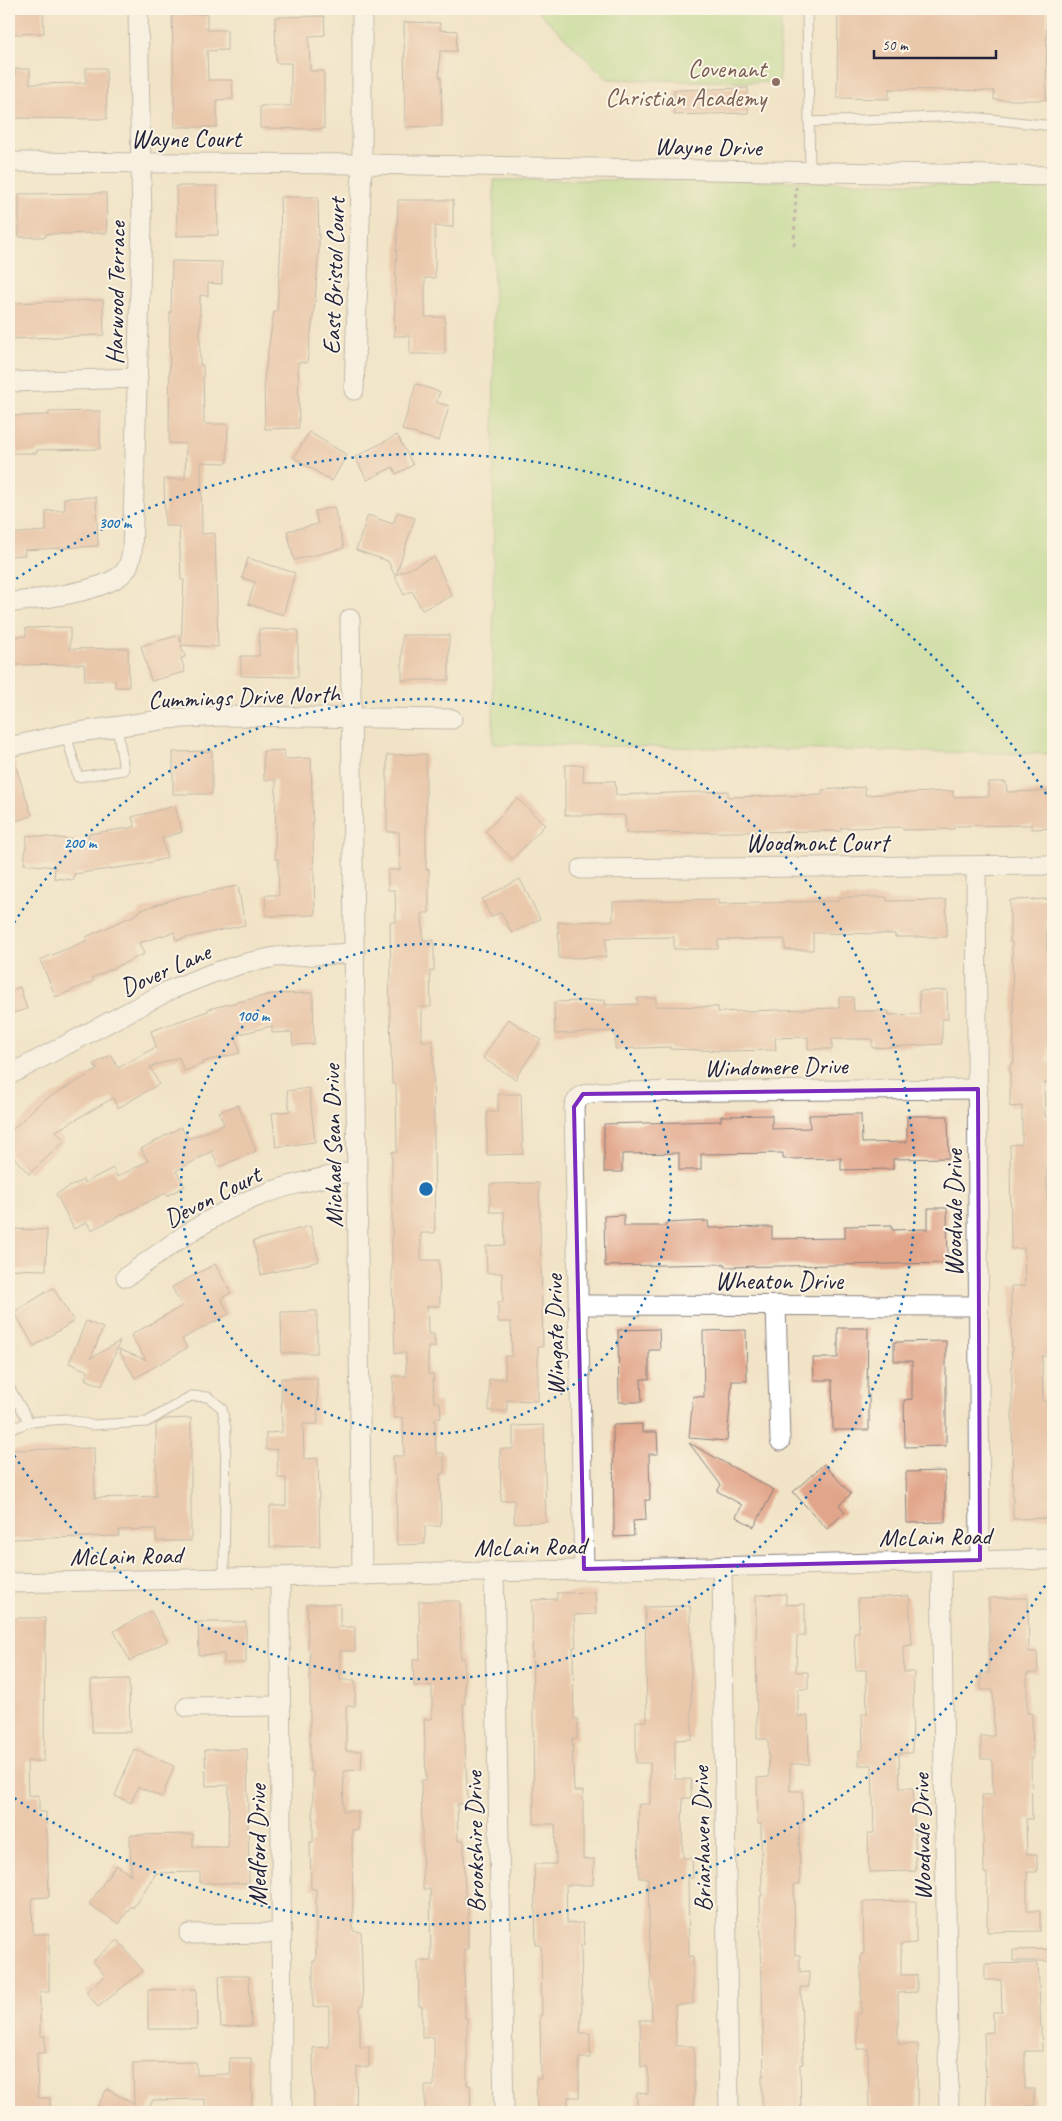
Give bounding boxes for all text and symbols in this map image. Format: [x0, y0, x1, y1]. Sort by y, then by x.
scale bar [874, 28, 997, 60]
text: 50 m [882, 36, 909, 55]
place label: Covenant Christian Academy [605, 53, 769, 114]
marker: Covenant Christian Academy [770, 76, 782, 88]
street label: Wayne Court [131, 123, 244, 155]
street label: Wayne Drive [654, 130, 764, 164]
street label: East Bristol Court [315, 194, 353, 355]
street label: Harwood Terrace [99, 219, 133, 365]
text: 300 m [99, 514, 133, 533]
street label: Cummings Drive North [147, 678, 342, 716]
street label: Woodmont Court [746, 827, 892, 859]
text: 200 m [64, 834, 98, 853]
street label: Dover Lane [115, 935, 217, 1004]
text: 100 m [237, 1007, 271, 1026]
street label: Windomere Drive [704, 1050, 850, 1084]
street label: Michael Sean Drive [316, 1062, 350, 1228]
street label: Woodvale Drive [938, 1148, 970, 1277]
street label: Devon Court [159, 1158, 269, 1235]
centre of rings [417, 1180, 435, 1198]
street label: Wheaton Drive [715, 1265, 845, 1297]
street label: Wingate Drive [538, 1272, 572, 1396]
street label: McLain Road [879, 1520, 995, 1554]
street label: McLain Road [474, 1530, 590, 1564]
street label: McLain Road [70, 1539, 186, 1573]
street label: Briarhaven Drive [685, 1764, 719, 1912]
street label: Brookshire Drive [458, 1769, 492, 1913]
street label: Woodvale Drive [905, 1771, 939, 1901]
street label: Medford Drive [242, 1782, 274, 1906]

